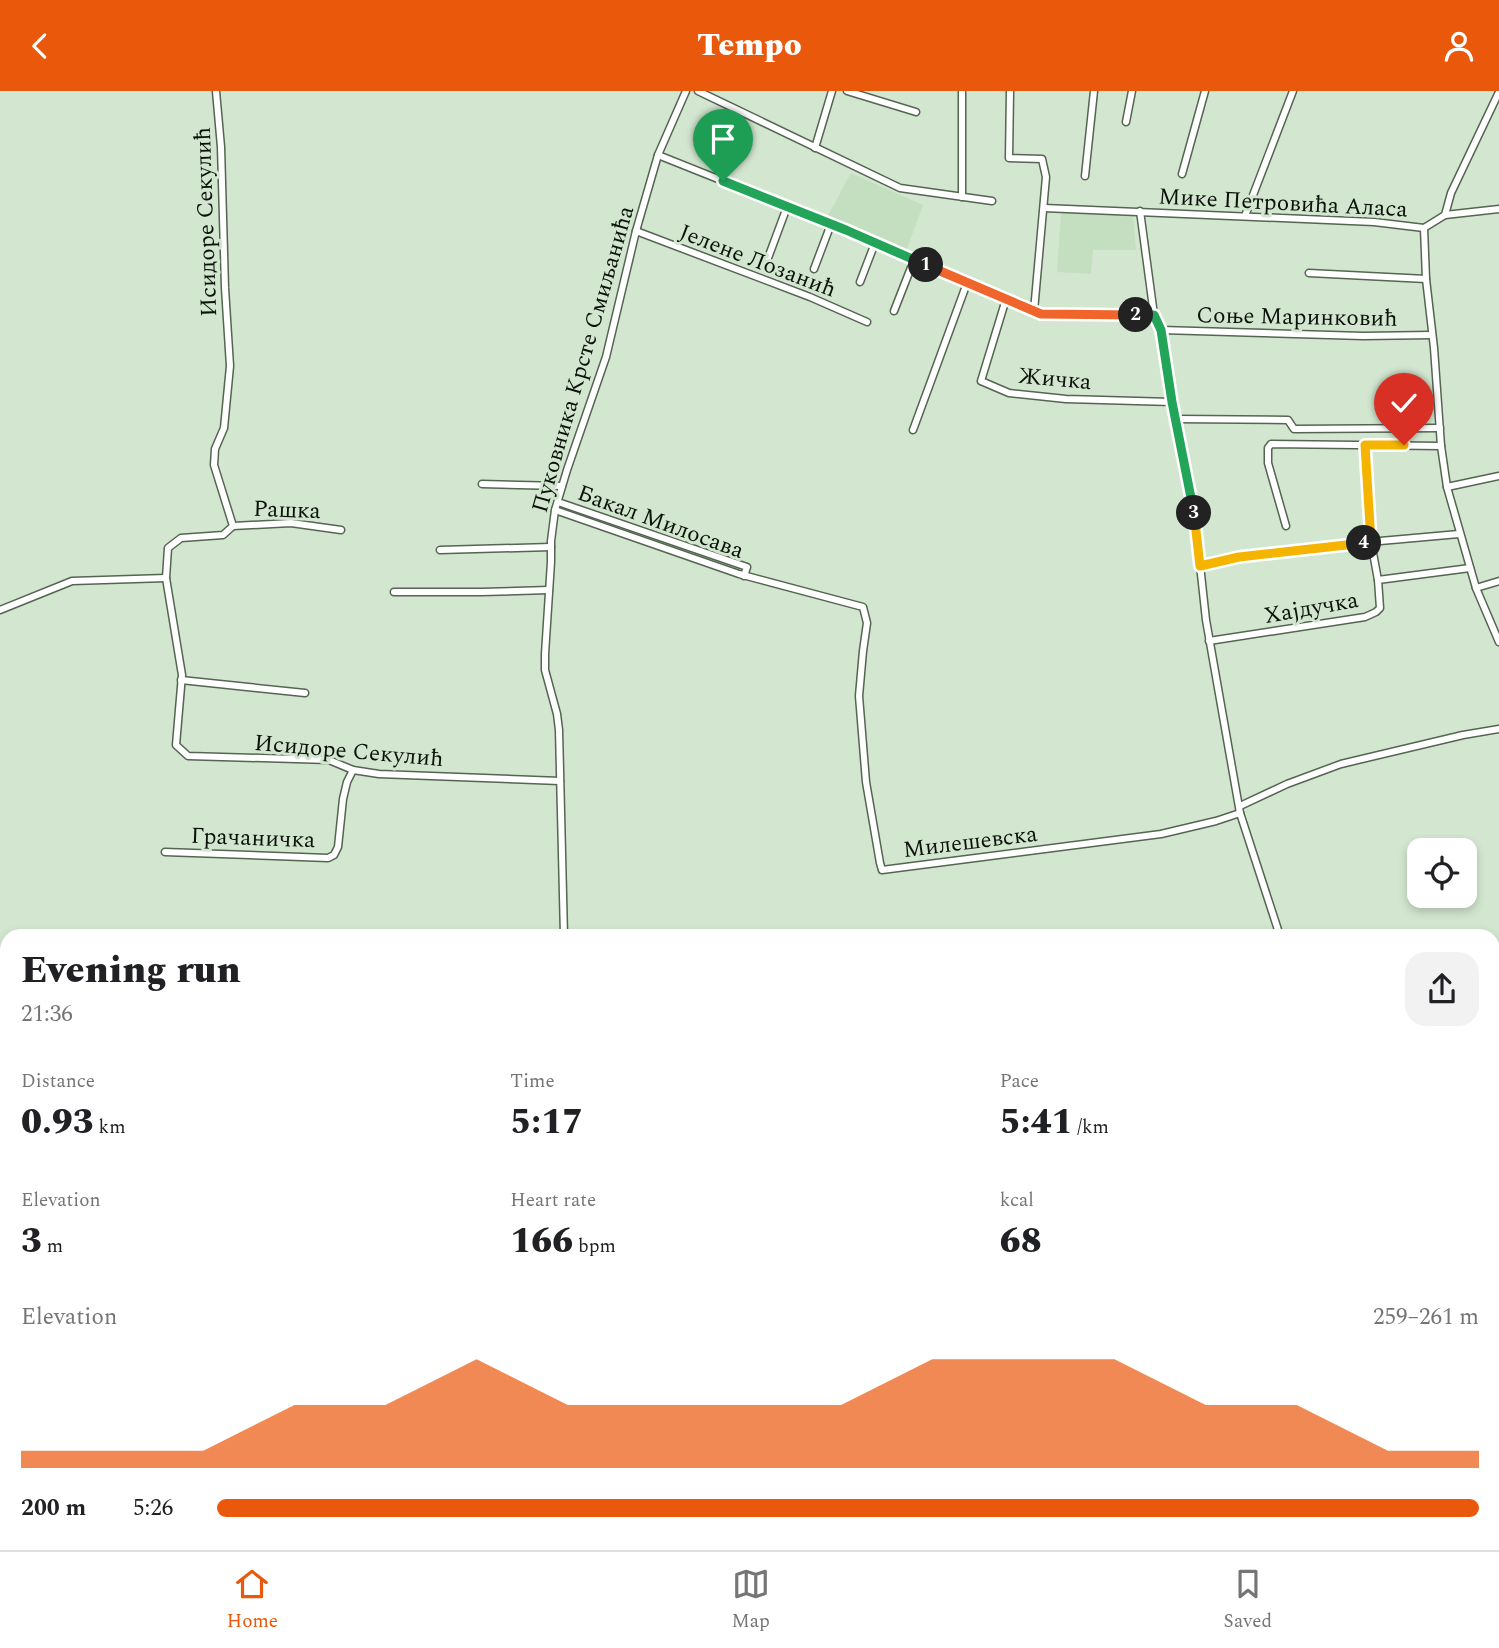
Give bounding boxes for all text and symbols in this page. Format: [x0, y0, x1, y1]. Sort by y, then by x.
text: Tempo [697, 21, 802, 70]
icon: back [21, 27, 59, 65]
icon: person [1440, 27, 1478, 65]
pin [693, 109, 753, 181]
icon: arrive [704, 120, 742, 158]
street label: Исидоре Секулић [186, 126, 227, 317]
street label: Мике Петровића Аласа [1157, 179, 1408, 228]
street label: Пуковника Крсте Смиљанића [523, 202, 644, 517]
street label: Јелене Лозанић [674, 215, 841, 307]
pin: 1 [908, 247, 944, 283]
text: 1 [920, 250, 931, 279]
pin: 2 [1118, 297, 1154, 333]
street label: Соње Маринковић [1196, 298, 1398, 337]
text: 2 [1130, 300, 1141, 329]
street label: Жичка [1017, 359, 1093, 400]
pin [1374, 373, 1434, 445]
icon: check [1385, 384, 1423, 422]
street label: Бакал Милосава [572, 476, 749, 569]
street label: Рашка [253, 492, 321, 529]
pin: 3 [1176, 495, 1212, 531]
text: 3 [1188, 498, 1199, 527]
pin: 4 [1346, 525, 1382, 561]
text: 4 [1358, 528, 1369, 557]
street label: Хајдучка [1261, 583, 1361, 634]
street label: Исидоре Секулић [253, 726, 445, 777]
street label: Милешевска [901, 817, 1039, 868]
street label: Грачаничка [190, 819, 316, 858]
map controls [1407, 838, 1477, 908]
button: locate [1407, 838, 1477, 908]
text: Evening run [21, 942, 241, 1000]
button: share [1405, 952, 1479, 1026]
text: 21:36 [21, 997, 73, 1032]
text: Distance [21, 1067, 95, 1096]
text: Time [510, 1067, 555, 1096]
text: Pace [1000, 1067, 1039, 1096]
text: 0.93 [21, 1096, 94, 1149]
text: 5:17 [510, 1096, 583, 1149]
text: 5:41 [1000, 1096, 1072, 1149]
text: km [94, 1113, 126, 1142]
text: /km [1072, 1113, 1109, 1142]
text: Elevation [21, 1186, 101, 1215]
text: Heart rate [510, 1186, 596, 1215]
text: kcal [1000, 1186, 1034, 1215]
text: 3 [21, 1215, 42, 1268]
text: 166 [510, 1215, 573, 1268]
text: 68 [1000, 1215, 1042, 1268]
text: m [42, 1232, 63, 1261]
text: bpm [573, 1232, 616, 1261]
text: Elevation [21, 1300, 117, 1335]
text: 259–261 m [1373, 1300, 1479, 1335]
text: 200 m [21, 1491, 86, 1526]
text: 5:26 [133, 1491, 173, 1526]
tab: Home [227, 1565, 278, 1636]
tab: Map [732, 1565, 770, 1636]
tab: Saved [1223, 1565, 1272, 1636]

